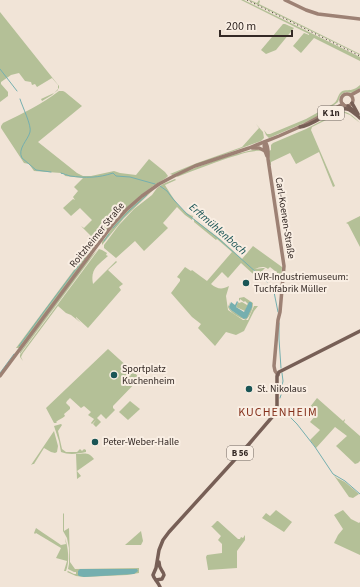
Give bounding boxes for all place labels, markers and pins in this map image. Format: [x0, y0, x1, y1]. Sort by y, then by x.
place label: LVR-Industriemuseum: Tuchfabrik Müller [254, 270, 348, 296]
marker: LVR-Industriemuseum: Tuchfabrik Müller [241, 278, 251, 288]
place label: Sportplatz Kuchenheim [122, 362, 175, 388]
marker: Sportplatz Kuchenheim [109, 370, 119, 380]
place label: St. Nikolaus [257, 382, 306, 396]
marker: St. Nikolaus [244, 384, 254, 394]
place label: Peter-Weber-Halle [103, 435, 179, 449]
marker: Peter-Weber-Halle [90, 437, 100, 447]

